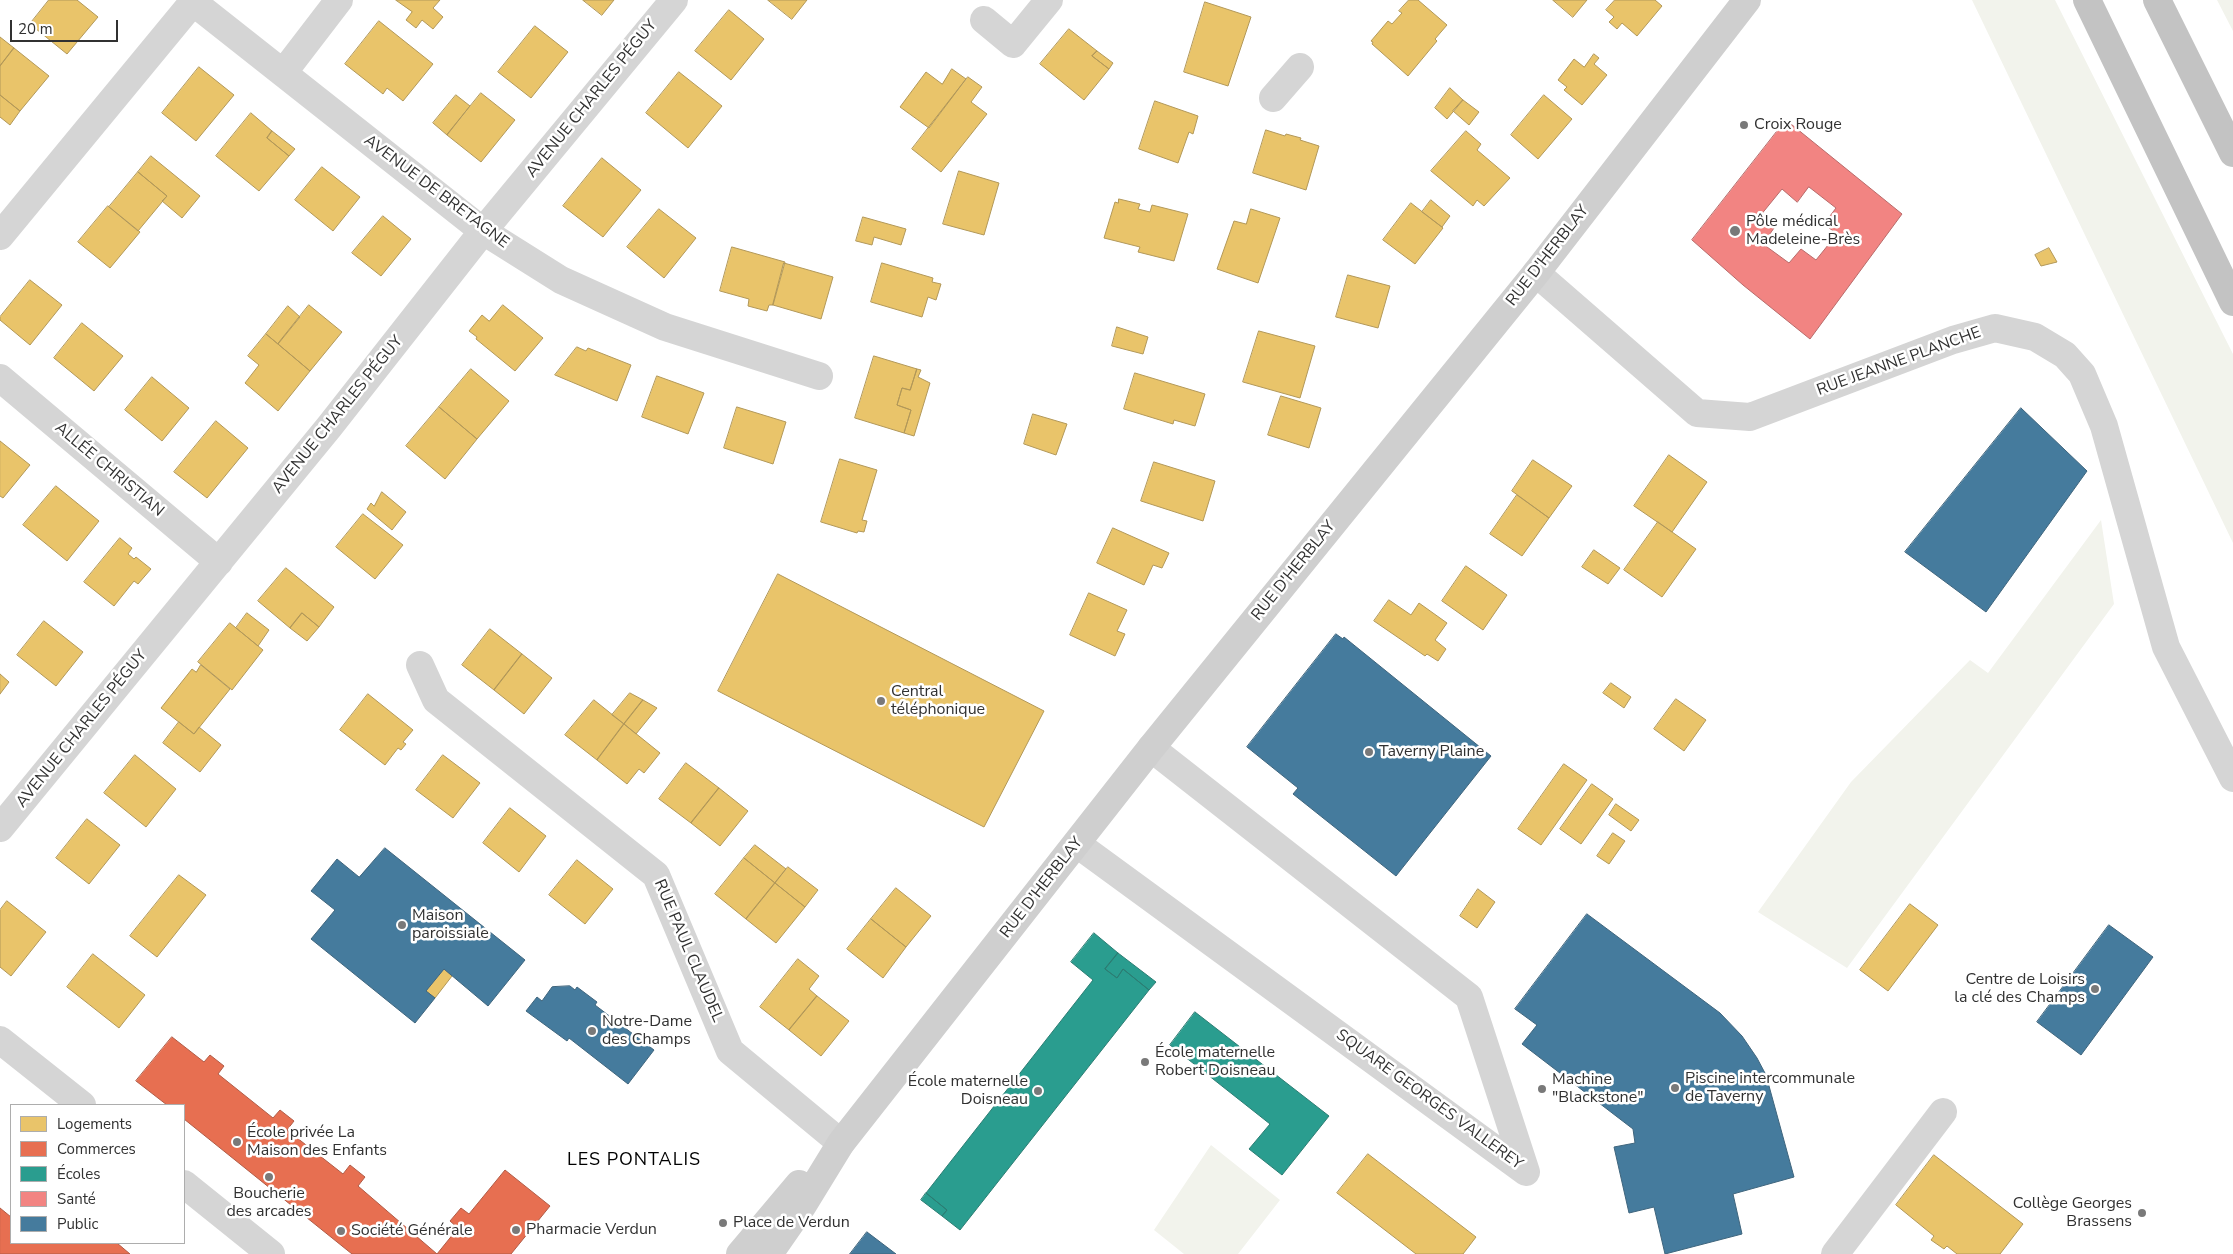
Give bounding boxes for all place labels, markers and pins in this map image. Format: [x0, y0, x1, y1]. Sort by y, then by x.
place label: Croix Rouge [1754, 115, 1842, 135]
marker: Croix Rouge [1738, 119, 1750, 131]
place label: Pôle médical Madeleine-Brès [1746, 212, 1860, 250]
marker: Pôle médical Madeleine-Brès [1728, 224, 1742, 238]
place label: Central téléphonique [891, 682, 985, 720]
marker: Central téléphonique [875, 695, 887, 707]
place label: Taverny Plaine [1379, 742, 1484, 762]
marker: Taverny Plaine [1363, 746, 1375, 758]
place label: Maison paroissiale [412, 906, 489, 944]
marker: Maison paroissiale [396, 919, 408, 931]
place label: Centre de Loisirs la clé des Champs [1954, 970, 2085, 1008]
marker: Centre de Loisirs la clé des Champs [2089, 983, 2101, 995]
place label: Notre-Dame des Champs [602, 1012, 692, 1050]
marker: Notre-Dame des Champs [586, 1025, 598, 1037]
place label: École maternelle Robert Doisneau [1155, 1043, 1275, 1081]
marker: École maternelle Robert Doisneau [1139, 1056, 1151, 1068]
place label: Piscine intercommunale de Taverny [1685, 1069, 1855, 1107]
place label: Machine "Blackstone" [1552, 1070, 1643, 1108]
place label: École maternelle Doisneau [908, 1072, 1028, 1110]
marker: Piscine intercommunale de Taverny [1669, 1082, 1681, 1094]
marker: Machine "Blackstone" [1536, 1083, 1548, 1095]
marker: École maternelle Doisneau [1032, 1085, 1044, 1097]
place label: École privée La Maison des Enfants [247, 1123, 387, 1161]
marker: École privée La Maison des Enfants [231, 1136, 243, 1148]
marker: Boucherie des arcades [263, 1171, 275, 1183]
place label: Boucherie des arcades [226, 1184, 312, 1222]
place label: Collège Georges Brassens [2013, 1194, 2132, 1232]
marker: Collège Georges Brassens [2136, 1207, 2148, 1219]
place label: Place de Verdun [733, 1213, 850, 1233]
marker: Place de Verdun [717, 1217, 729, 1229]
place label: Pharmacie Verdun [526, 1220, 657, 1240]
place label: Société Générale [351, 1221, 473, 1241]
marker: Pharmacie Verdun [510, 1224, 522, 1236]
marker: Société Générale [335, 1225, 347, 1237]

